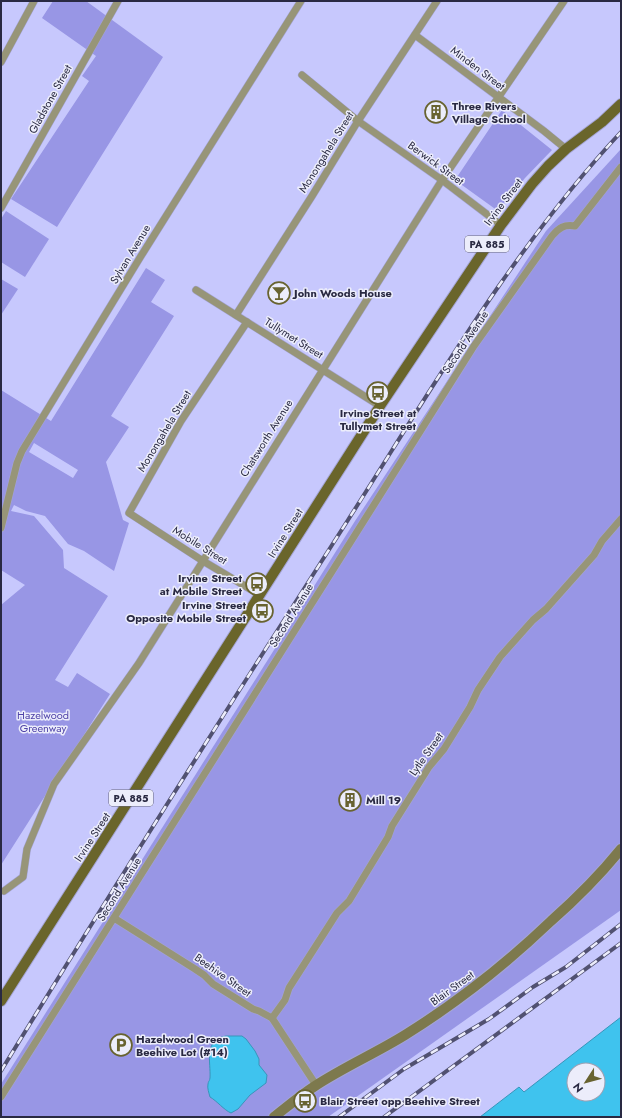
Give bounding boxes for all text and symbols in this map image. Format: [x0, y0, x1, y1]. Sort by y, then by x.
street label: Minden Street [447, 42, 509, 94]
street label: Gladstone Street [24, 61, 76, 136]
place label: Three Rivers Village School [451, 98, 526, 127]
building icon: Three Rivers Village School [423, 99, 449, 125]
street label: Monongahela Street [295, 108, 358, 196]
street label: Berwick Street [405, 137, 468, 189]
street label: Irvine Street [480, 175, 526, 229]
street label: Sylvan Avenue [106, 221, 154, 287]
road number: PA 885 [465, 236, 509, 252]
bar icon: John Woods House [266, 280, 292, 306]
place label: John Woods House [292, 285, 392, 301]
street label: Second Avenue [438, 307, 492, 377]
street label: Tullymet Street [262, 314, 327, 363]
bus stop icon: Irvine Street at Tullymet Street [365, 380, 391, 406]
street label: Monongahela Street [133, 387, 195, 475]
street label: Chatsworth Avenue [236, 396, 296, 480]
place label: Irvine Street at Tullymet Street [340, 405, 417, 434]
street label: Irvine Street [264, 505, 307, 561]
street label: Mobile Street [170, 522, 231, 568]
place label: Irvine Street at Mobile Street [160, 570, 242, 599]
bus stop icon: Irvine Street at Mobile Street [244, 571, 270, 597]
street label: Second Avenue [265, 580, 317, 650]
place label: Irvine Street Opposite Mobile Street [126, 597, 246, 626]
bus stop icon: Irvine Street Opposite Mobile Street [249, 598, 275, 624]
park label: Hazelwood Greenway [17, 707, 69, 736]
street label: Lytle Street [405, 729, 447, 779]
building icon: Mill 19 [337, 787, 363, 813]
road number: PA 885 [109, 790, 153, 806]
place label: Mill 19 [366, 792, 401, 808]
street label: Irvine Street [70, 809, 114, 865]
street label: Second Avenue [93, 854, 145, 924]
street label: Beehive Street [191, 950, 255, 1001]
street label: Blair Street [427, 967, 477, 1009]
place label: Hazelwood Green Beehive Lot (#14) [136, 1031, 229, 1060]
parking icon: Hazelwood Green Beehive Lot (#14) [108, 1032, 134, 1058]
north arrow [566, 1062, 606, 1102]
text: N [569, 1080, 587, 1096]
bus stop icon: Blair Street opp Beehive Street [292, 1088, 318, 1114]
place label: Blair Street opp Beehive Street [320, 1093, 480, 1109]

